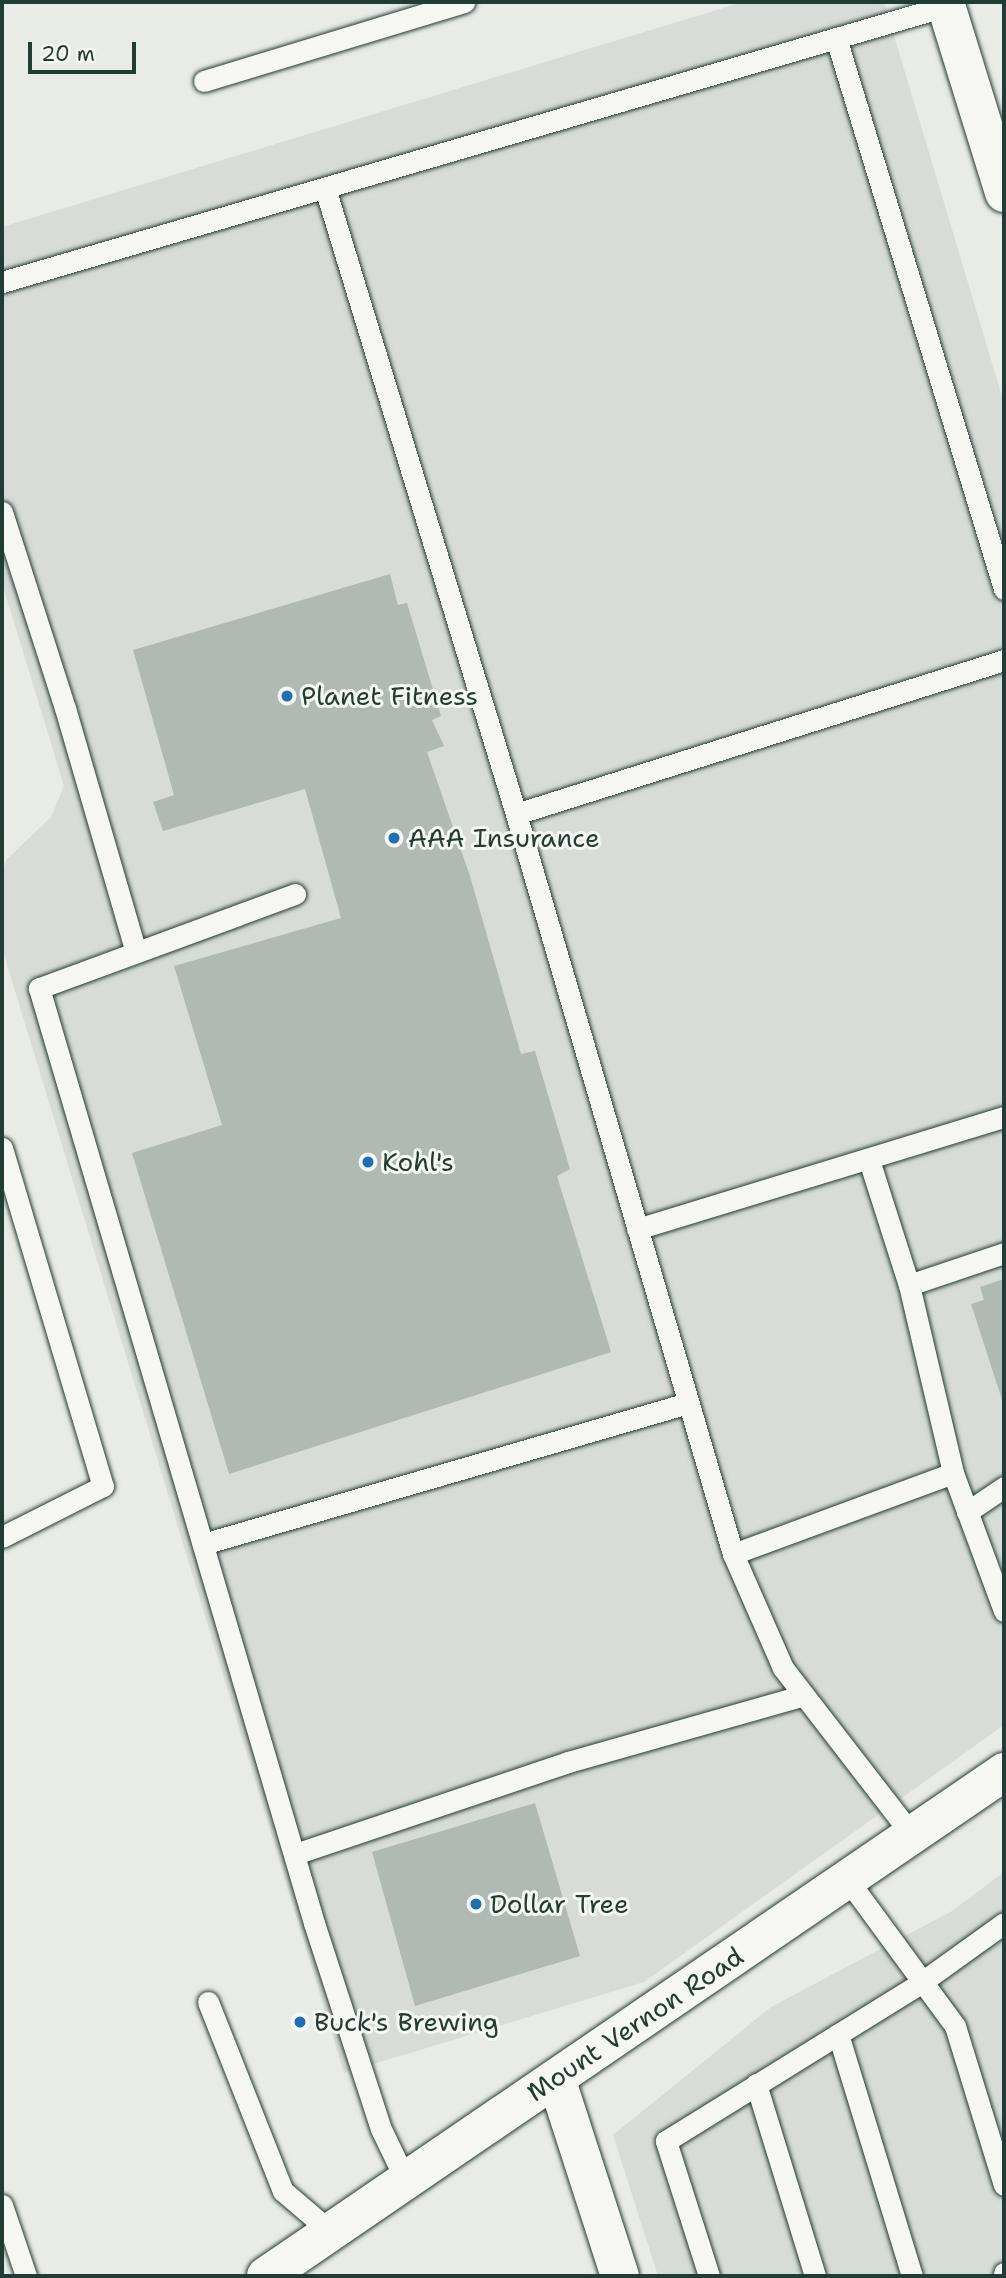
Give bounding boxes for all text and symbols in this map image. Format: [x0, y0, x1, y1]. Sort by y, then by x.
scale bar [32, 28, 140, 72]
text: 20 m [41, 40, 95, 68]
place label: Planet Fitness [301, 680, 478, 712]
marker: Planet Fitness [279, 688, 295, 704]
place label: AAA Insurance [408, 822, 600, 854]
marker: AAA Insurance [386, 830, 402, 846]
place label: Kohl's [382, 1146, 454, 1178]
marker: Kohl's [360, 1154, 376, 1170]
place label: Dollar Tree [490, 1888, 629, 1920]
marker: Dollar Tree [468, 1896, 484, 1912]
street label: Mount Vernon Road [521, 1940, 749, 2108]
place label: Buck's Brewing [314, 2006, 499, 2038]
marker: Buck's Brewing [292, 2014, 308, 2030]

